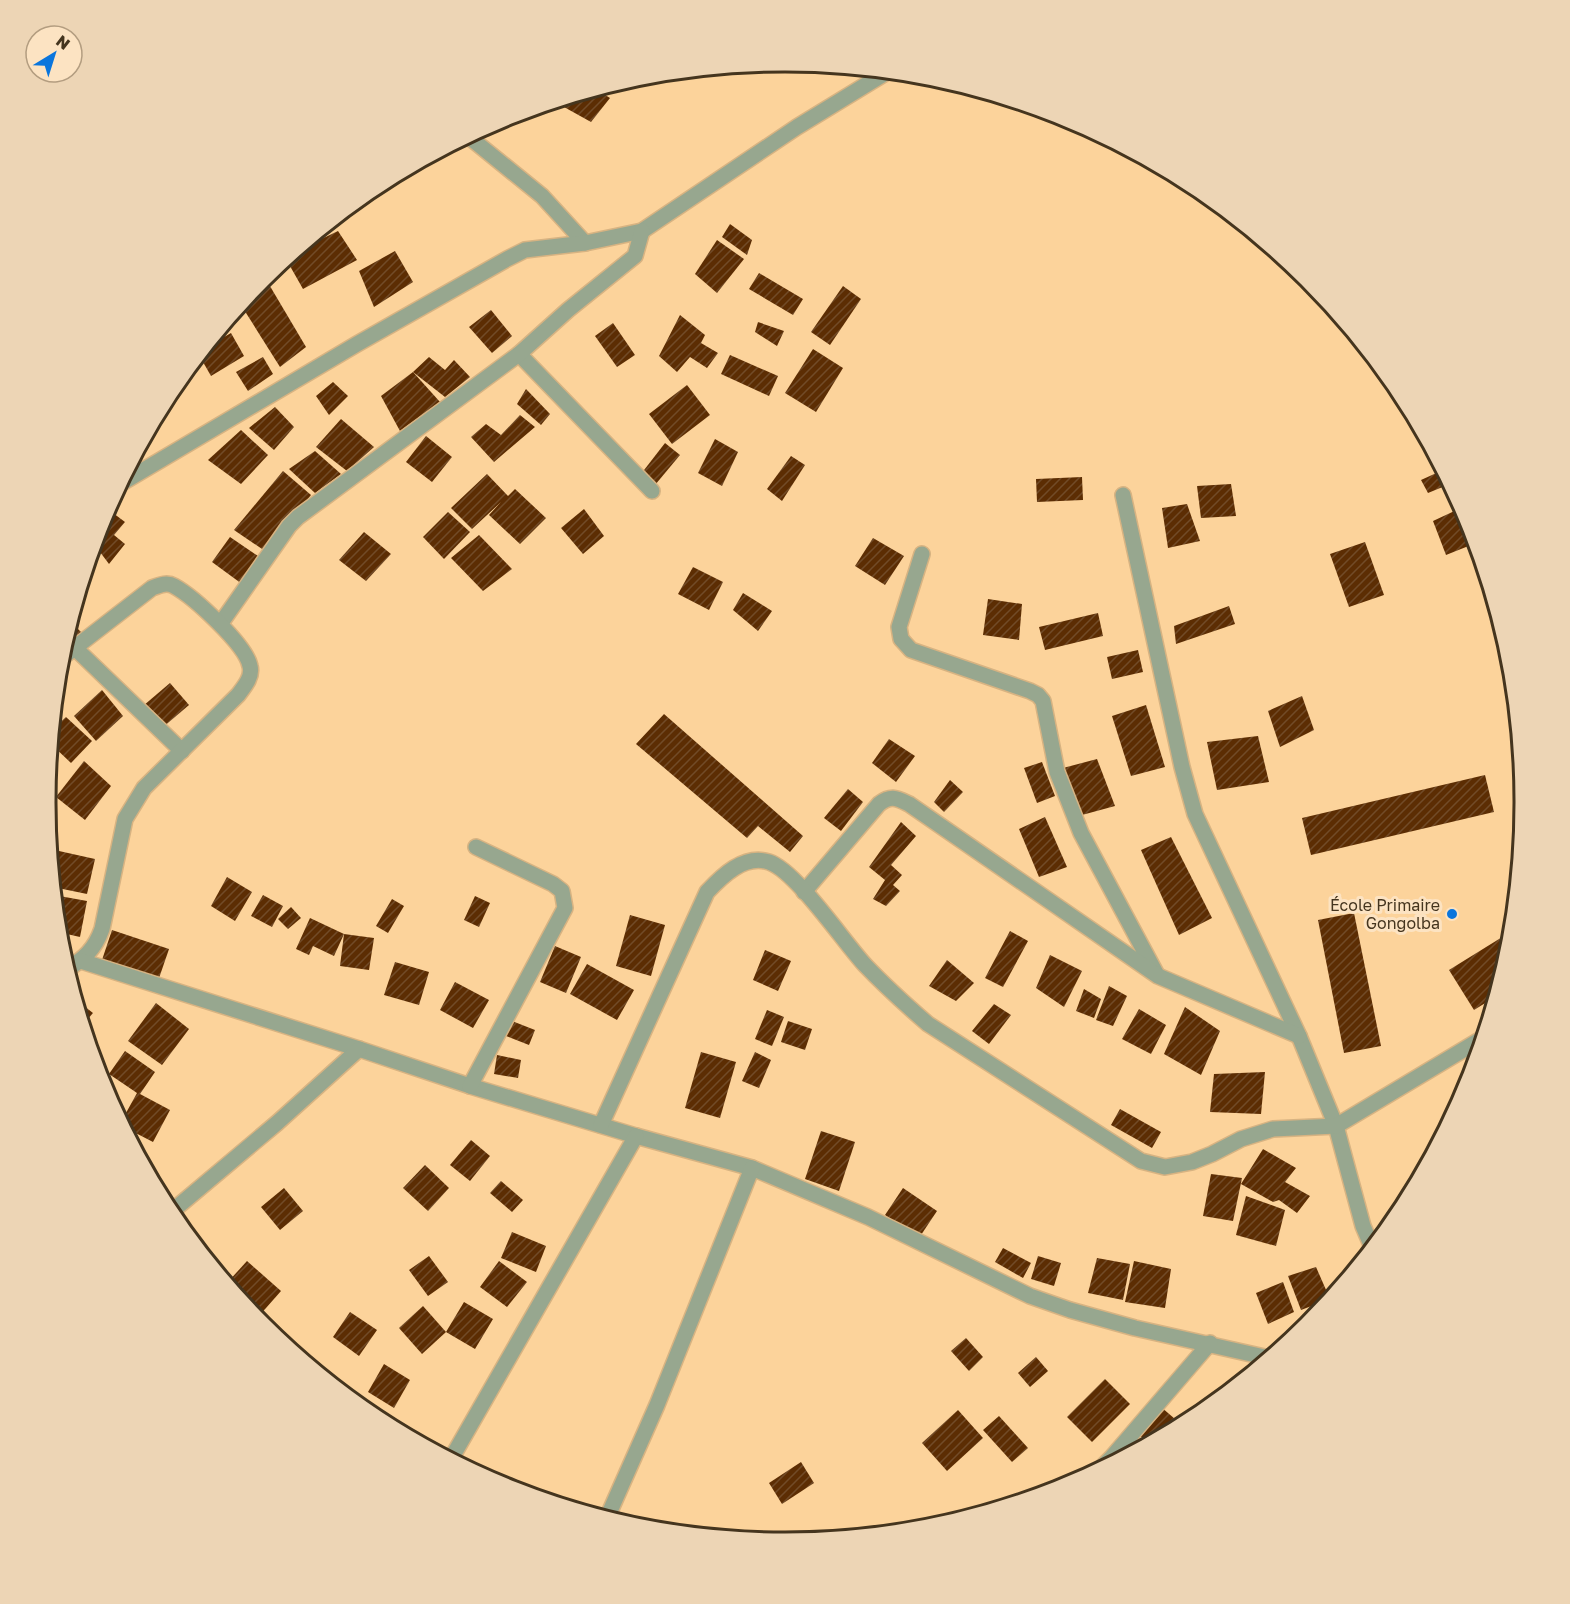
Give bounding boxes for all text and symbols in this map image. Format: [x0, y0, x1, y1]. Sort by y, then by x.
north arrow [24, 24, 84, 84]
text: N [52, 31, 74, 54]
place label: École Primaire Gongolba [1330, 895, 1440, 933]
marker: École Primaire Gongolba [1445, 907, 1459, 921]

